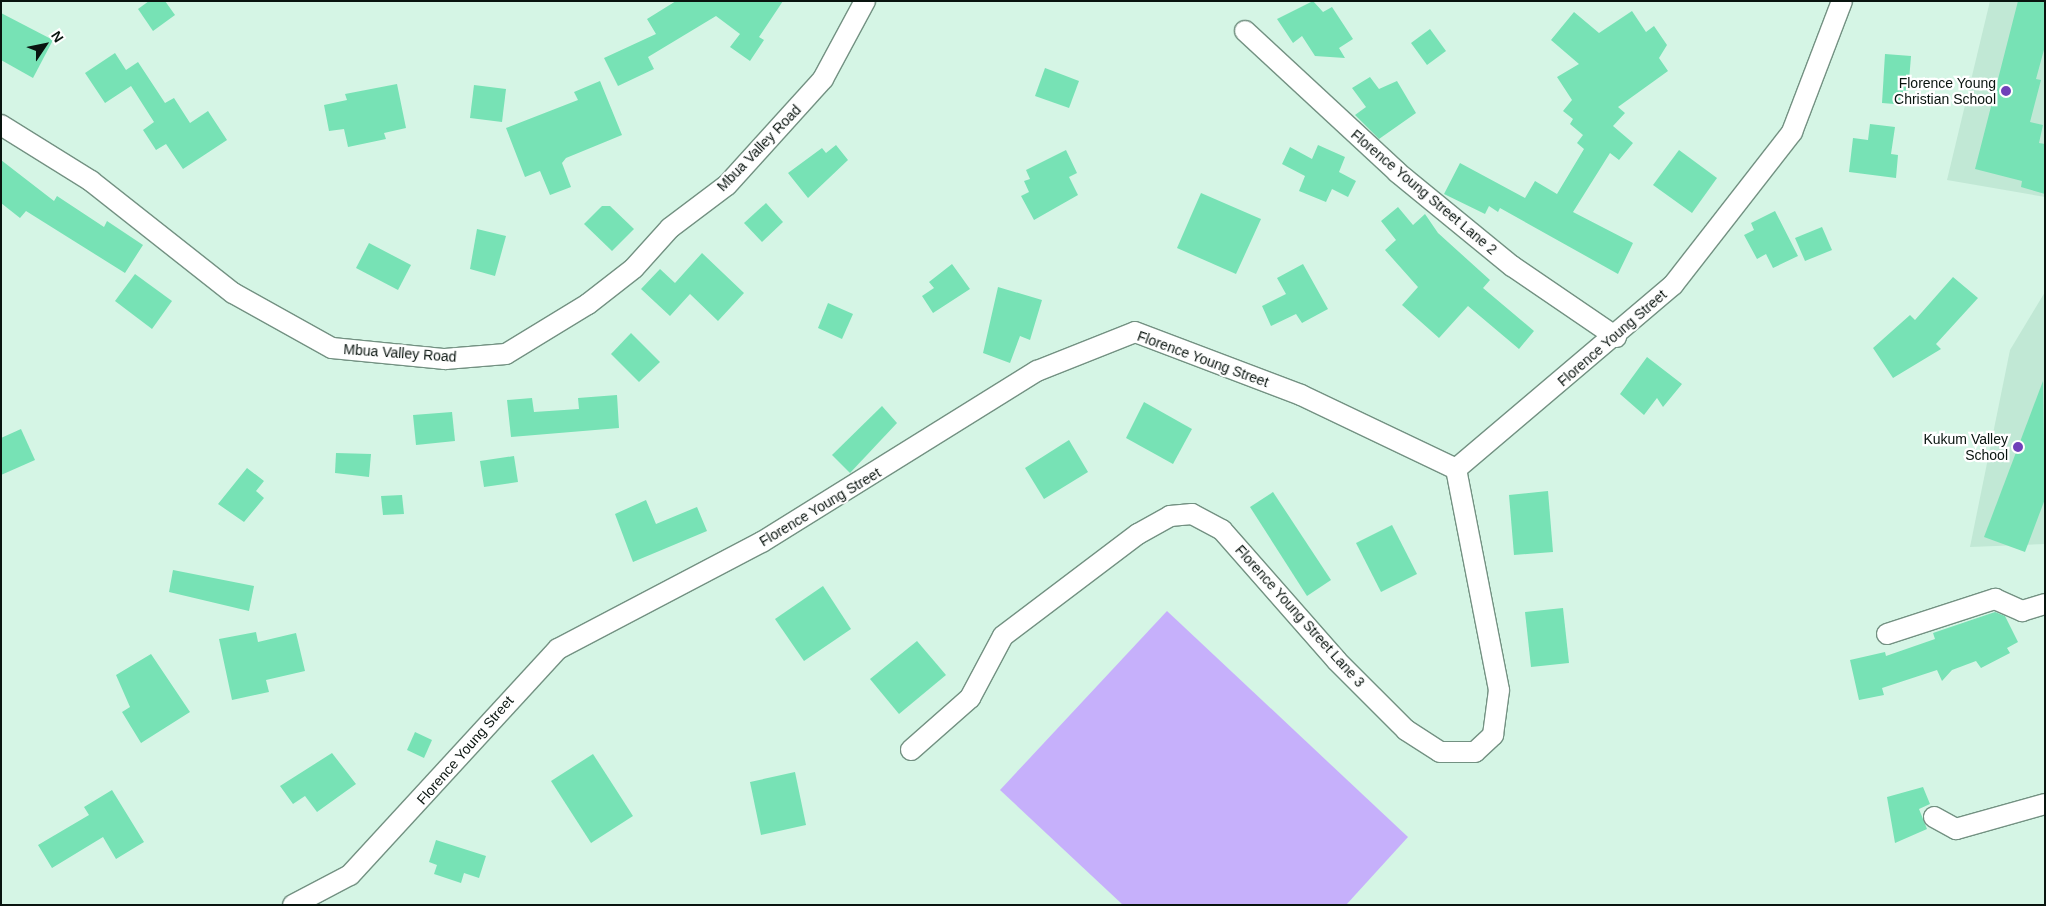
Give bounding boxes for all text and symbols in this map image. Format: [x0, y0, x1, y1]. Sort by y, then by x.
north arrow [20, 20, 70, 70]
text: N [48, 28, 67, 45]
place label: Florence Young Christian School [1894, 75, 1996, 108]
marker: Florence Young Christian School [2000, 85, 2012, 97]
street label: Mbua Valley Road [714, 101, 804, 195]
street label: Florence Young Street Lane 2 [1348, 126, 1500, 258]
street label: Florence Young Street [1554, 286, 1670, 390]
street label: Florence Young Street [1135, 327, 1271, 391]
street label: Mbua Valley Road [343, 341, 457, 365]
place label: Kukum Valley School [1923, 431, 2008, 464]
marker: Kukum Valley School [2012, 441, 2024, 453]
street label: Florence Young Street [756, 464, 884, 550]
street label: Florence Young Street Lane 3 [1232, 541, 1368, 691]
street label: Florence Young Street [413, 692, 517, 808]

